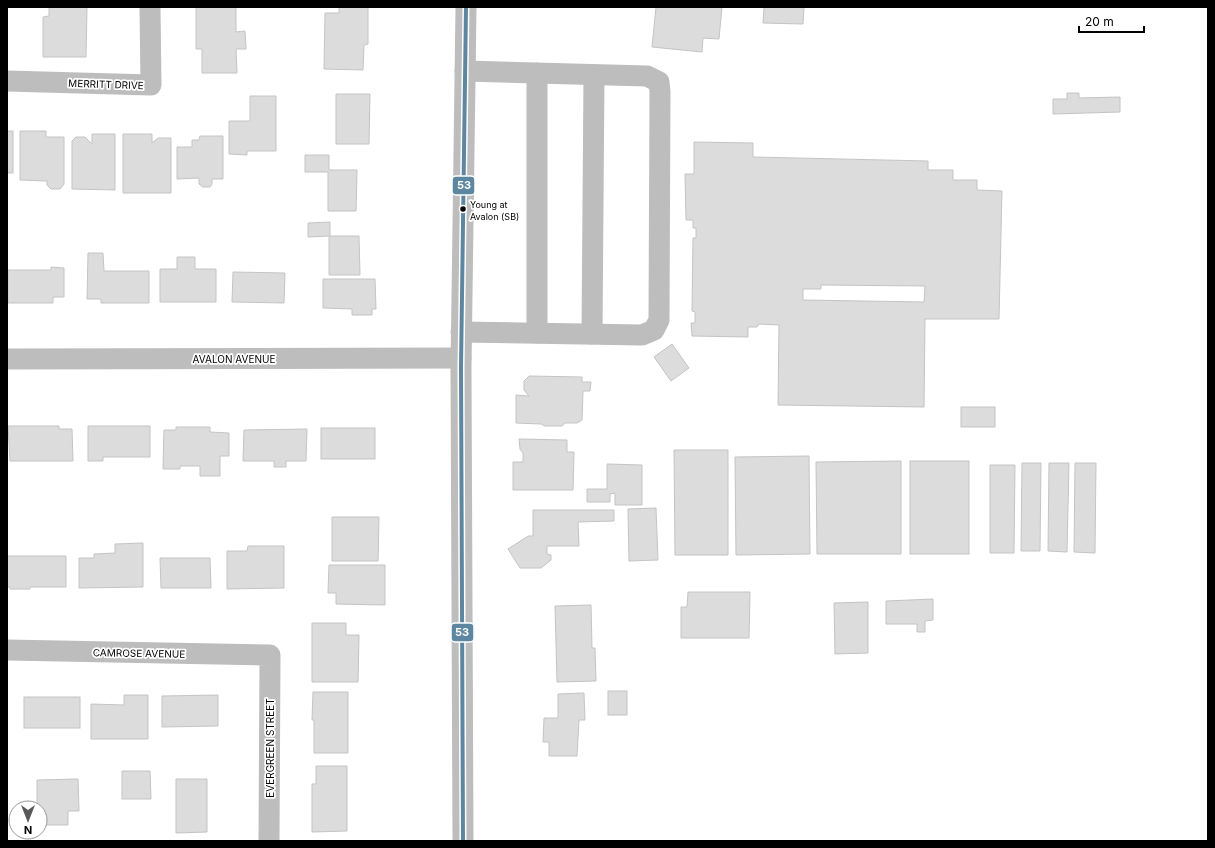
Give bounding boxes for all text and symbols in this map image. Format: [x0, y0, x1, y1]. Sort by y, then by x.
scale bar [1079, 8, 1144, 34]
text: 20 m [1085, 14, 1114, 29]
street label: MERRITT DRIVE [68, 77, 144, 91]
line badge: 53 [452, 176, 475, 195]
text: 53 [457, 178, 471, 192]
place label: Young at Avalon (SB) [470, 199, 519, 222]
marker: Young at Avalon (SB) [458, 204, 468, 214]
street label: AVALON AVENUE [193, 353, 275, 365]
line badge: 53 [451, 623, 474, 642]
text: 53 [455, 625, 469, 639]
street label: CAMROSE AVENUE [93, 646, 185, 660]
street label: EVERGREEN STREET [264, 698, 276, 798]
north arrow [8, 800, 48, 840]
text: N [24, 823, 32, 837]

